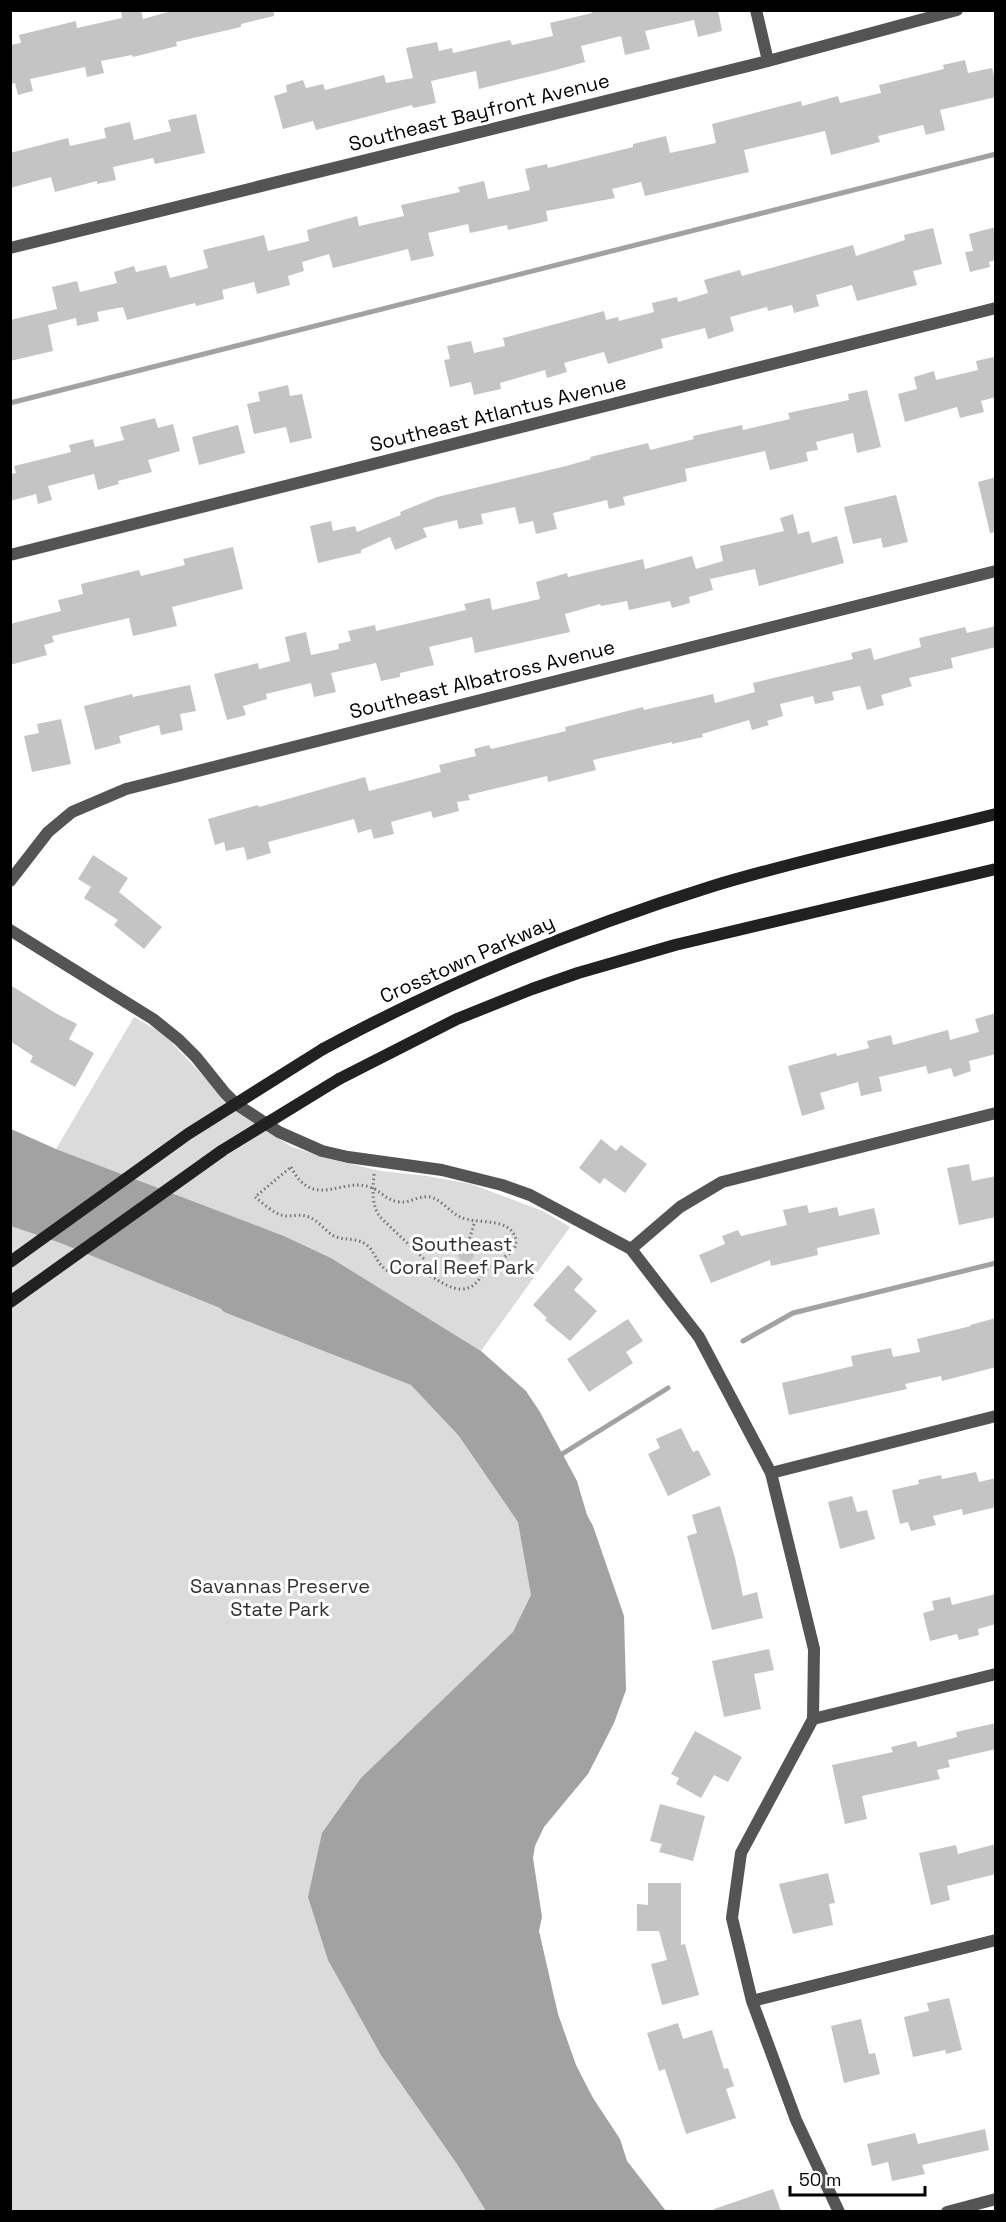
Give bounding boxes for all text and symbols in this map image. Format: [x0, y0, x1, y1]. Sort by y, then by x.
street label: Southeast Bayfront Avenue [346, 67, 612, 157]
street label: Southeast Atlantus Avenue [367, 369, 629, 457]
street label: Southeast Albatross Avenue [347, 633, 617, 725]
street label: Crosstown Parkway [376, 909, 558, 1009]
park label: Southeast Coral Reef Park [389, 1231, 535, 1280]
park label: Savannas Preserve State Park [190, 1573, 370, 1622]
scale bar [790, 2159, 925, 2197]
text: 50 m [799, 2168, 841, 2191]

